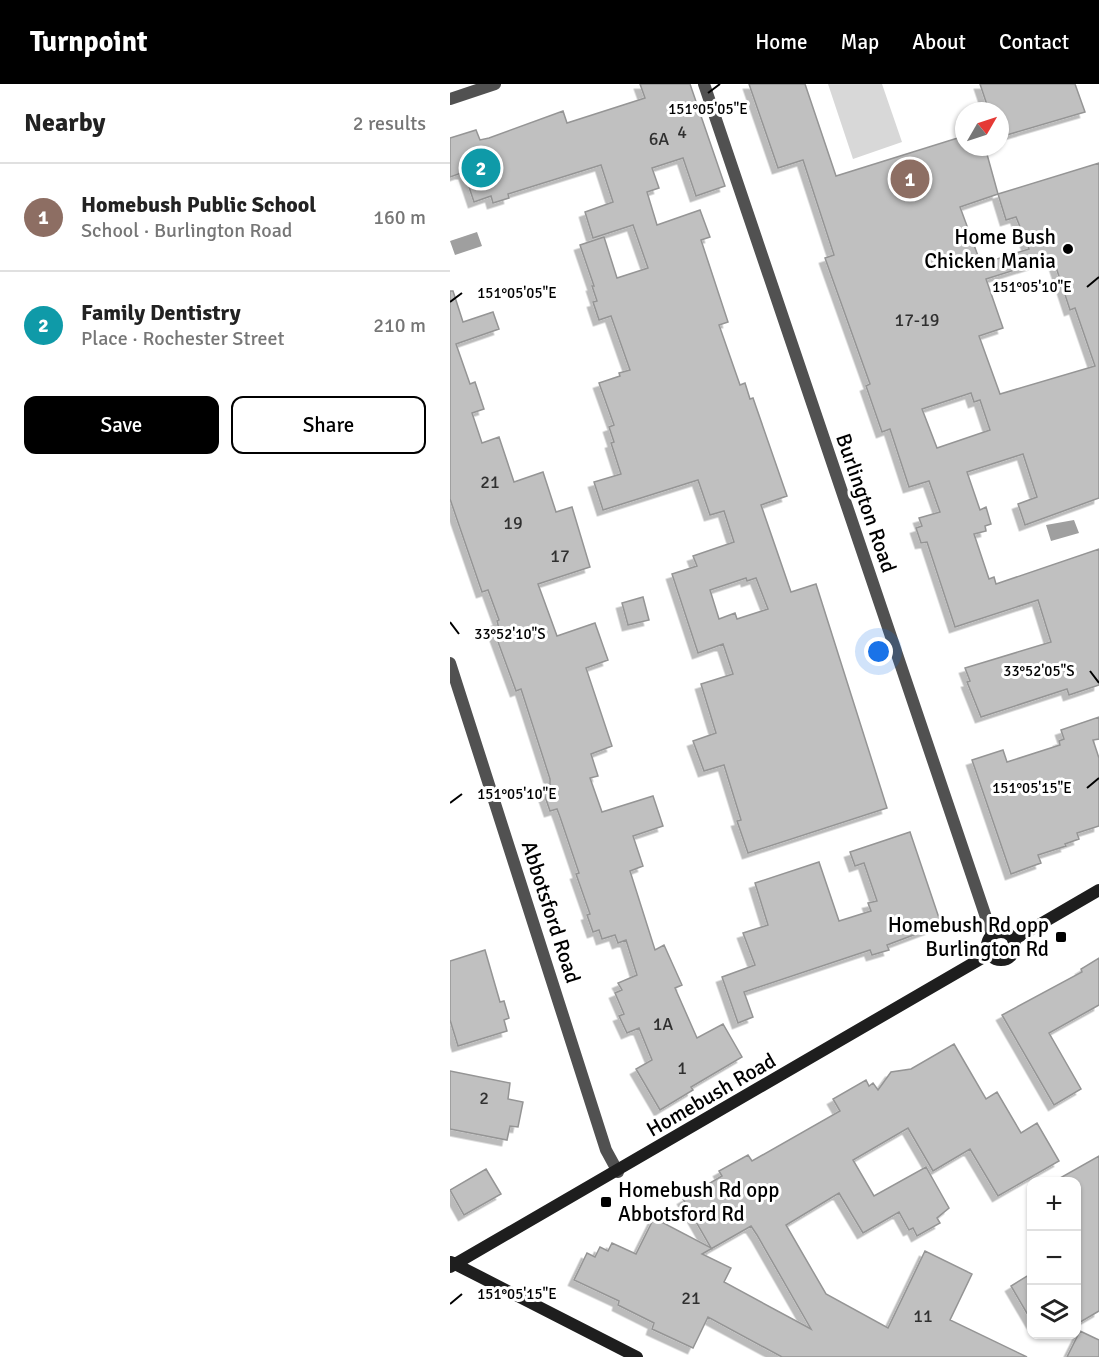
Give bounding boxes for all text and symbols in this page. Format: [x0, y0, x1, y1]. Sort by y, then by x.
text: Turnpoint [30, 25, 147, 59]
text: Home [755, 29, 808, 55]
text: Map [841, 29, 879, 55]
text: About [912, 29, 966, 55]
text: Contact [999, 29, 1069, 55]
text: 151°05'05"E [668, 100, 748, 118]
north arrow [955, 102, 1009, 156]
text: Nearby [24, 107, 105, 139]
text: 2 results [353, 111, 426, 136]
house number: 4 [677, 121, 687, 143]
house number: 6A [649, 128, 669, 150]
pin: 2 [462, 146, 501, 190]
pin: 1 [890, 156, 930, 202]
text: Homebush Public School [81, 191, 316, 218]
text: 1 [38, 205, 49, 230]
text: 160 m [373, 205, 426, 230]
text: School · Burlington Road [81, 218, 292, 243]
place label: Home Bush Chicken Mania [924, 224, 1056, 274]
marker: Home Bush Chicken Mania [1061, 242, 1075, 256]
text: 151°05'10"E [992, 278, 1072, 296]
text: 151°05'05"E [477, 284, 557, 302]
text: Family Dentistry [81, 299, 241, 326]
house number: 17-19 [894, 309, 940, 331]
text: 2 [38, 313, 49, 338]
text: 210 m [373, 313, 426, 338]
text: Place · Rochester Street [81, 326, 284, 351]
button: Save [24, 396, 219, 454]
button: Share [231, 396, 426, 454]
street label: Burlington Road [830, 430, 902, 576]
house number: 21 [480, 471, 500, 493]
house number: 19 [503, 512, 523, 534]
house number: 17 [550, 545, 570, 567]
text: 33°52'10"S [474, 625, 546, 643]
your location [864, 637, 893, 666]
text: 33°52'05"S [1003, 662, 1075, 680]
text: 151°05'15"E [992, 779, 1072, 797]
text: 151°05'10"E [477, 785, 557, 803]
street label: Abbotsford Road [516, 837, 586, 987]
place label: Homebush Rd opp Burlington Rd [888, 912, 1049, 962]
marker: Homebush Rd opp Burlington Rd [1054, 930, 1068, 944]
house number: 1A [653, 1013, 673, 1035]
street label: Homebush Road [642, 1047, 780, 1143]
house number: 1 [677, 1057, 687, 1079]
house number: 2 [479, 1087, 489, 1109]
place label: Homebush Rd opp Abbotsford Rd [618, 1177, 779, 1227]
map controls [1027, 1177, 1081, 1339]
button: + [1027, 1177, 1081, 1231]
marker: Homebush Rd opp Abbotsford Rd [599, 1195, 613, 1209]
button: − [1027, 1231, 1081, 1285]
text: 151°05'15"E [477, 1285, 557, 1303]
button: layers [1027, 1285, 1081, 1339]
house number: 21 [681, 1287, 701, 1309]
house number: 11 [913, 1305, 933, 1327]

